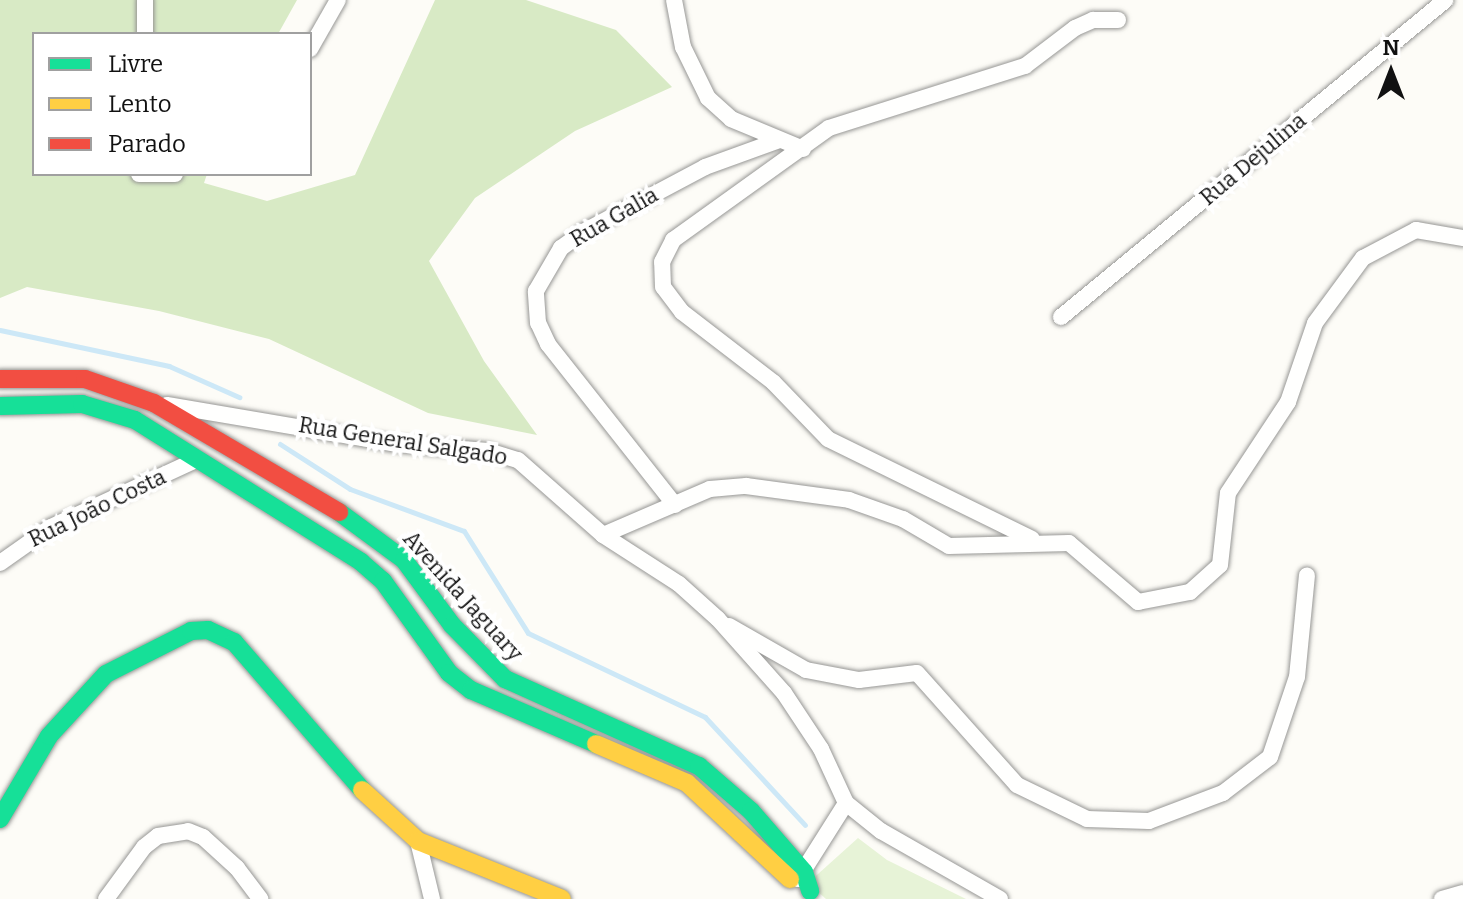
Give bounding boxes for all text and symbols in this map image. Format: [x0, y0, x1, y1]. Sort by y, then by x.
legend [32, 32, 312, 176]
north arrow [1351, 32, 1431, 112]
text: N [1383, 34, 1399, 61]
text: Livre [108, 50, 163, 78]
text: Lento [108, 90, 171, 118]
street label: Rua Dejulina [1195, 107, 1311, 211]
text: Parado [108, 130, 186, 158]
street label: Rua Galia [565, 181, 663, 253]
street label: Rua General Salgado [297, 411, 509, 471]
street label: Rua João Costa [24, 463, 170, 553]
street label: Avenida Jaguary [398, 526, 528, 666]

